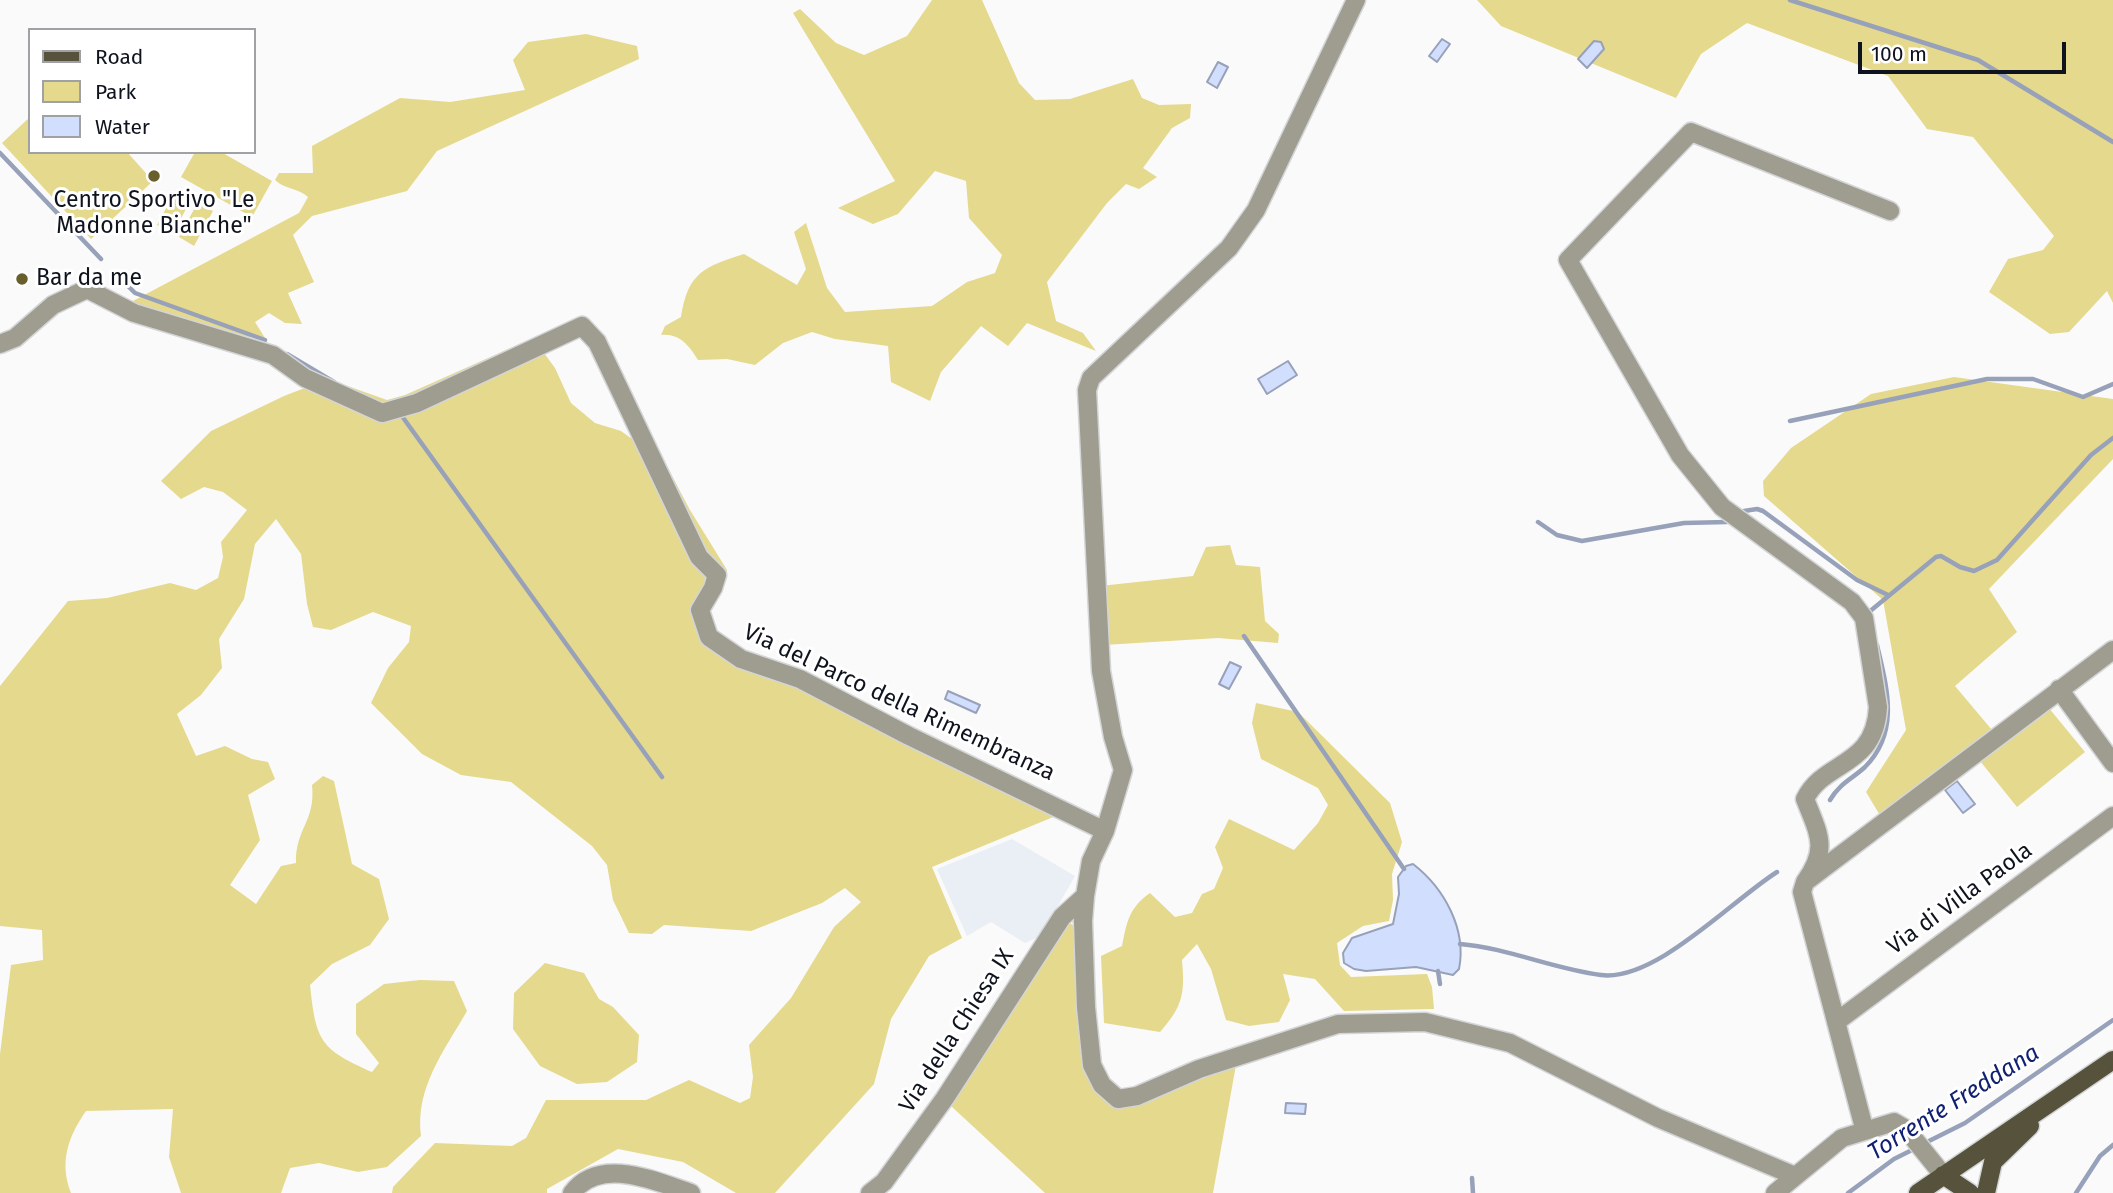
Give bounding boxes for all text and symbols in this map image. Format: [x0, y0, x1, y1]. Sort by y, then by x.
legend [28, 28, 256, 154]
scale bar [1861, 28, 2069, 72]
text: 100 m [1871, 41, 1927, 67]
text: Road [95, 44, 143, 70]
text: Park [95, 79, 136, 105]
text: Water [95, 114, 150, 140]
marker: Centro Sportivo "Le Madonne Bianche" [146, 168, 162, 184]
place label: Centro Sportivo "Le Madonne Bianche" [53, 187, 255, 241]
place label: Bar da me [36, 265, 142, 293]
marker: Bar da me [14, 271, 30, 287]
street label: Via del Parco della Rimembranza [739, 619, 1059, 787]
street label: Via di Villa Paola [1882, 837, 2038, 961]
street label: Via della Chiesa IX [894, 944, 1020, 1118]
water label: Torrente Freddana [1863, 1039, 2045, 1167]

